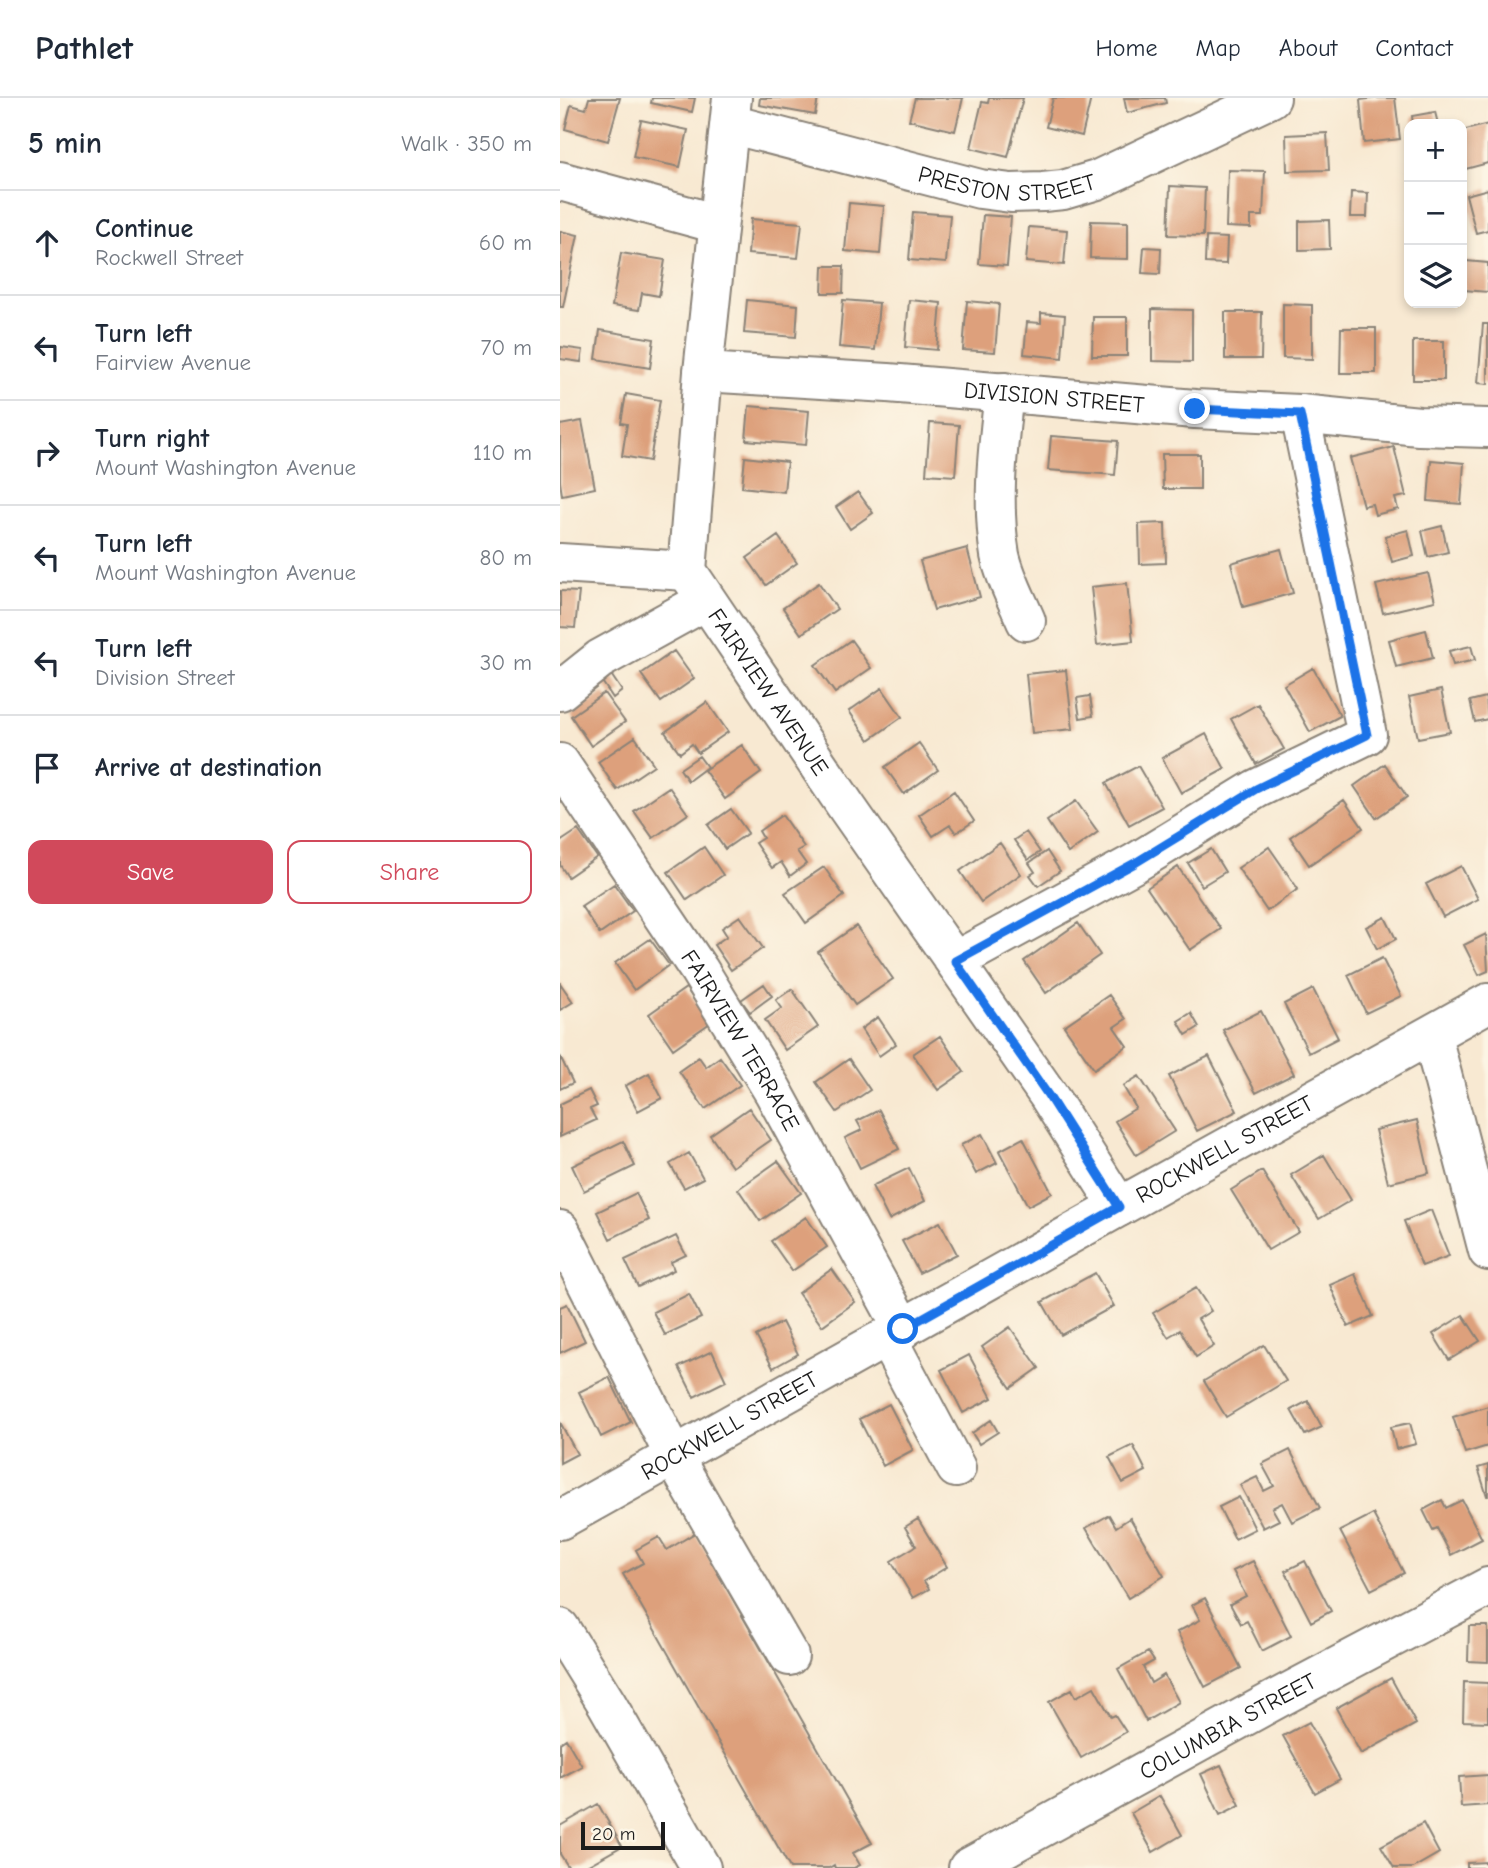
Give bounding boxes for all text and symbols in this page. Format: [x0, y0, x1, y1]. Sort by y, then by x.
text: Pathlet [35, 29, 133, 67]
text: Home [1096, 34, 1157, 62]
text: Map [1195, 34, 1241, 62]
text: About [1279, 34, 1337, 62]
text: Contact [1375, 34, 1453, 62]
map controls [1404, 119, 1467, 308]
button: + [1404, 119, 1467, 182]
text: 5 min [28, 126, 102, 161]
text: Walk · 350 m [401, 130, 532, 157]
street label: PRESTON STREET [915, 160, 1099, 207]
button: − [1404, 182, 1467, 245]
text: Continue [95, 214, 193, 244]
icon: ahead [28, 224, 66, 262]
text: 60 m [479, 229, 532, 256]
text: Rockwell Street [95, 244, 243, 271]
button: layers [1404, 245, 1467, 308]
text: Turn left [95, 319, 192, 349]
icon: left [28, 329, 66, 367]
text: 70 m [480, 334, 532, 361]
text: Fairview Avenue [95, 349, 251, 376]
street label: DIVISION STREET [963, 376, 1145, 418]
route end [1179, 393, 1210, 424]
text: Turn right [95, 424, 209, 454]
icon: right [28, 434, 66, 472]
text: 110 m [473, 439, 532, 466]
text: Mount Washington Avenue [95, 454, 356, 481]
text: Turn left [95, 529, 192, 559]
icon: left [28, 539, 66, 577]
text: 80 m [479, 544, 532, 571]
text: Mount Washington Avenue [95, 559, 356, 586]
street label: FAIRVIEW AVENUE [703, 603, 835, 780]
text: Turn left [95, 634, 192, 664]
icon: left [28, 644, 66, 682]
text: 30 m [480, 649, 532, 676]
text: Division Street [95, 664, 234, 691]
icon: arrive [28, 749, 66, 787]
text: Arrive at destination [95, 753, 322, 783]
button: Save [28, 840, 273, 904]
button: Share [287, 840, 532, 904]
street label: FAIRVIEW TERRACE [676, 944, 806, 1135]
street label: ROCKWELL STREET [1131, 1089, 1318, 1209]
route start [887, 1313, 918, 1344]
street label: ROCKWELL STREET [636, 1365, 822, 1485]
street label: COLUMBIA STREET [1134, 1667, 1321, 1785]
scale bar [581, 1819, 665, 1851]
text: 20 m [592, 1823, 636, 1845]

